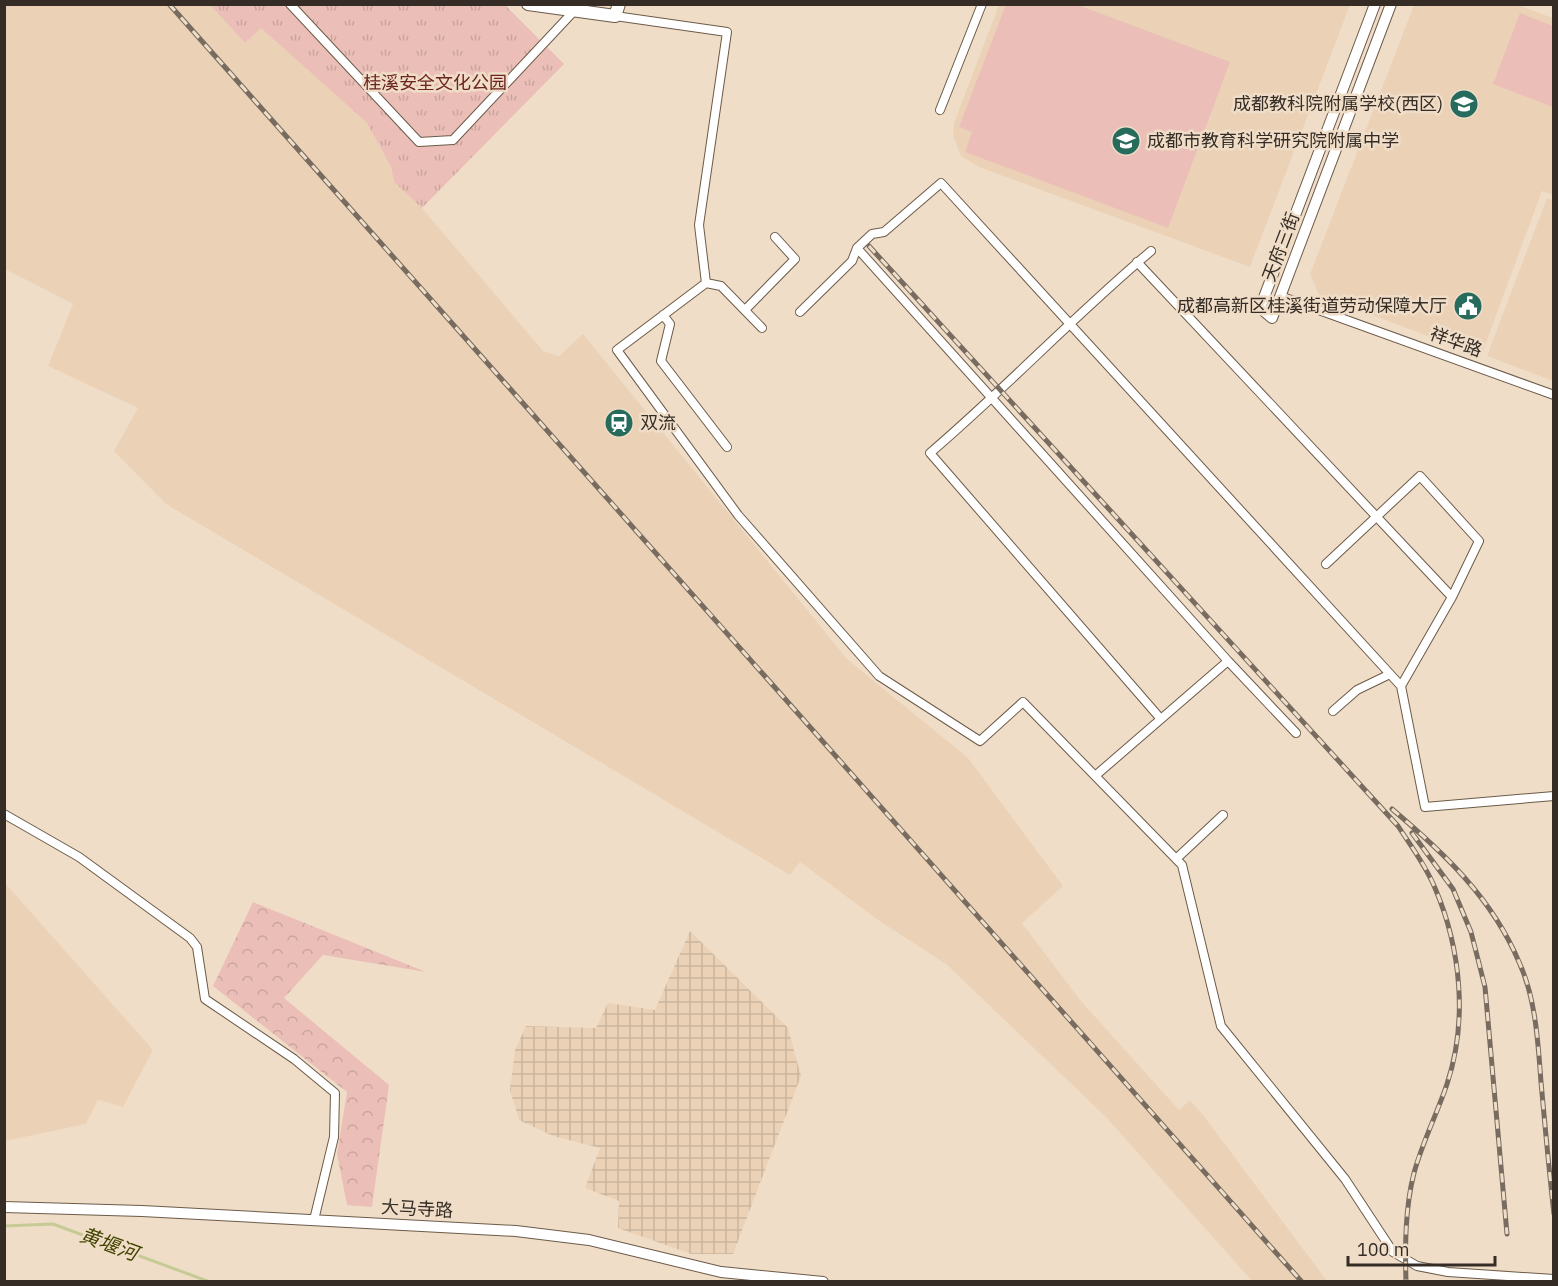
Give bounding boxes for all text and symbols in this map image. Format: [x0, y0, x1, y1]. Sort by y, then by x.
park label: 桂溪安全文化公园 [363, 71, 507, 94]
school or university icon: 成都教科院附属学校(西区) [1448, 88, 1480, 120]
place label: 成都教科院附属学校(西区) [1233, 92, 1443, 115]
school or university icon: 成都市教育科学研究院附属中学 [1110, 125, 1142, 157]
place label: 成都市教育科学研究院附属中学 [1147, 129, 1399, 152]
street label: 天府三街 [1257, 209, 1304, 285]
public building icon: 成都高新区桂溪街道劳动保障大厅 [1452, 290, 1484, 322]
place label: 成都高新区桂溪街道劳动保障大厅 [1177, 294, 1447, 317]
street label: 祥华路 [1427, 321, 1485, 362]
station icon: 双流 [603, 407, 635, 439]
place label: 双流 [640, 411, 676, 434]
street label: 大马寺路 [380, 1195, 454, 1222]
water label: 黄堰河 [76, 1221, 146, 1268]
scale bar [1348, 1229, 1495, 1267]
text: 100 m [1357, 1238, 1409, 1261]

